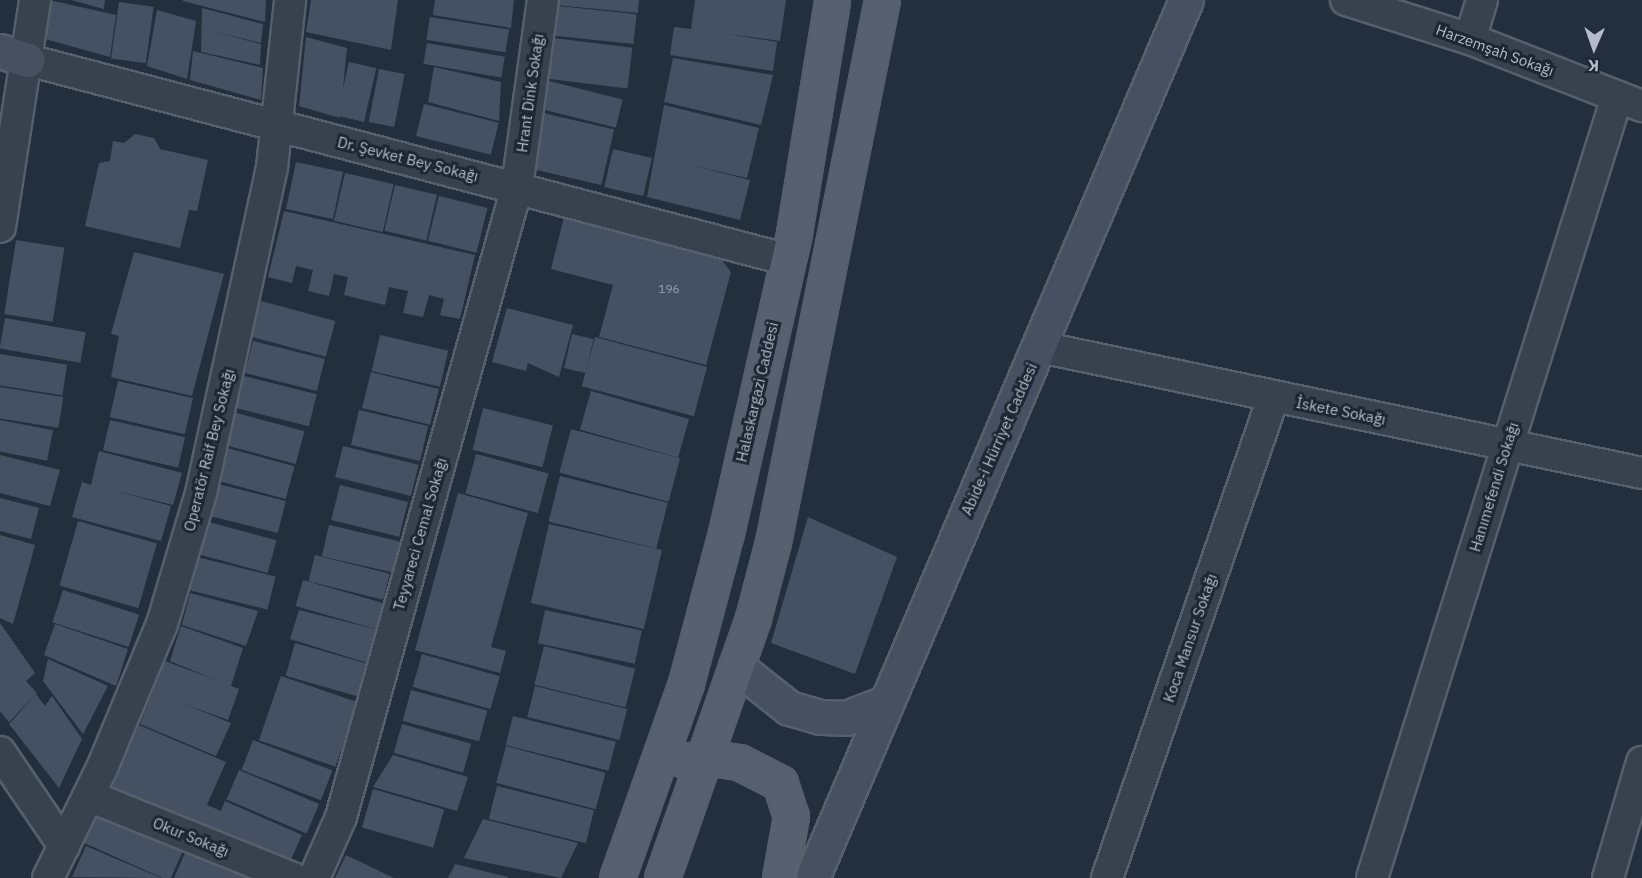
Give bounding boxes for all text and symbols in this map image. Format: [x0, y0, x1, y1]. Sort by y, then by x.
north arrow [1564, 18, 1624, 78]
street label: Harzemşah Sokağı [1434, 20, 1556, 80]
street label: Hrant Dink Sokağı [513, 32, 547, 154]
text: K [1587, 56, 1599, 76]
street label: Dr. Şevket Bey Sokağı [336, 133, 480, 185]
house number: 196 [658, 282, 680, 296]
street label: Halaskargazi Caddesi [732, 320, 782, 464]
street label: Abide-i Hürriyet Caddesi [957, 360, 1041, 518]
street label: Operatör Raif Bey Sokağı [180, 367, 238, 533]
street label: İskete Sokağı [1295, 393, 1387, 429]
street label: Hanımefendi Sokağı [1466, 420, 1522, 554]
street label: Teyyareci Cemal Sokağı [390, 456, 450, 612]
street label: Koca Mansur Sokağı [1160, 571, 1220, 705]
street label: Okur Sokağı [150, 814, 232, 860]

